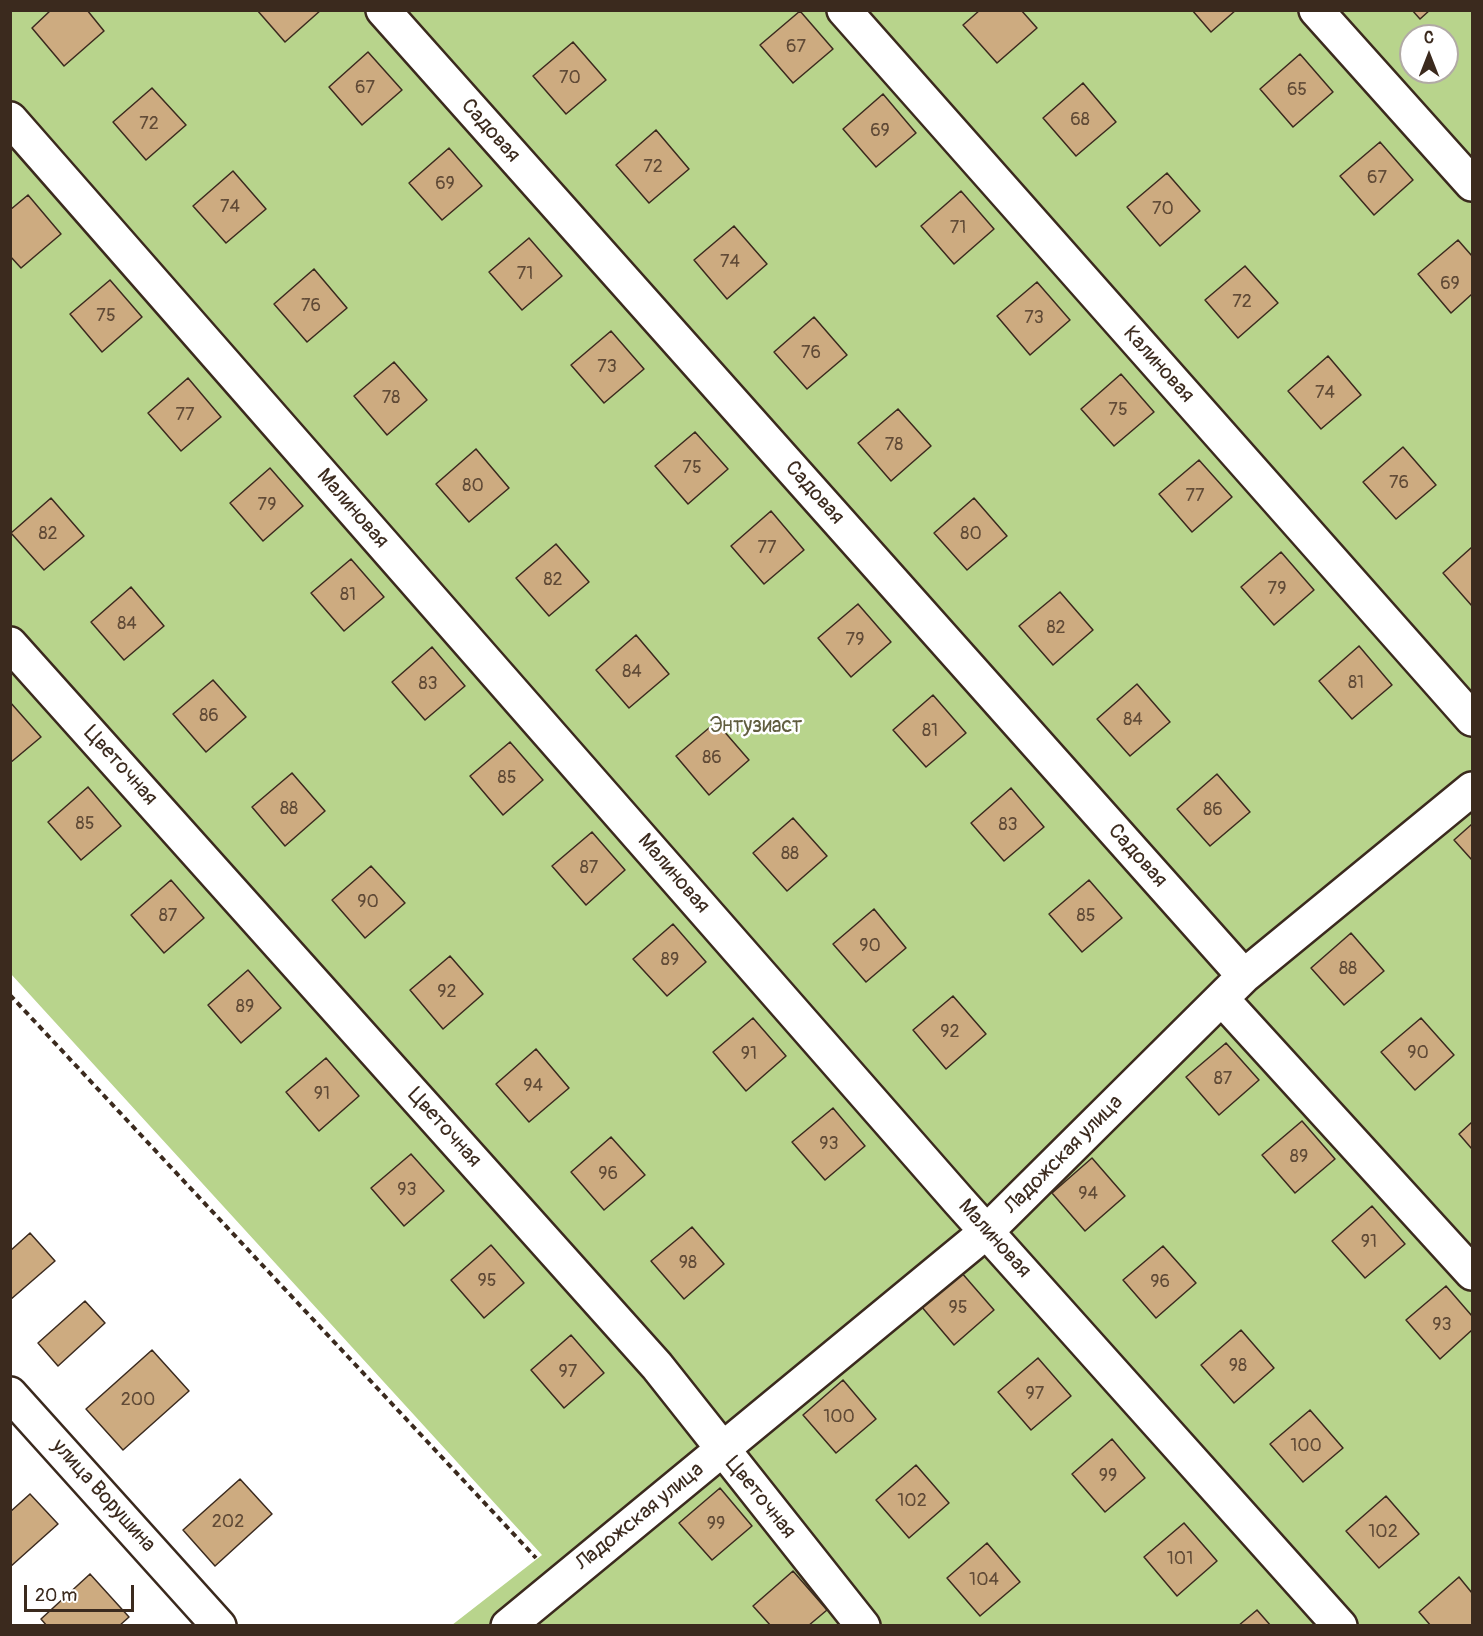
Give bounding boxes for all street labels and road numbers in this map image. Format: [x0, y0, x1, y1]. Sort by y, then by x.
street label: Садовая [455, 94, 525, 168]
street label: Калиновая [1117, 322, 1199, 408]
street label: Садовая [779, 456, 849, 530]
street label: Малиновая [311, 464, 393, 554]
street label: Цветочная [78, 721, 162, 811]
street label: Садовая [1102, 819, 1172, 893]
street label: Малиновая [632, 829, 714, 919]
street label: Цветочная [402, 1083, 486, 1173]
street label: Ладожская улица [999, 1090, 1129, 1220]
street label: Малиновая [952, 1195, 1036, 1283]
street label: улица Ворушина [46, 1434, 160, 1558]
street label: Цветочная [719, 1452, 801, 1544]
street label: Ладожская улица [571, 1458, 709, 1576]

